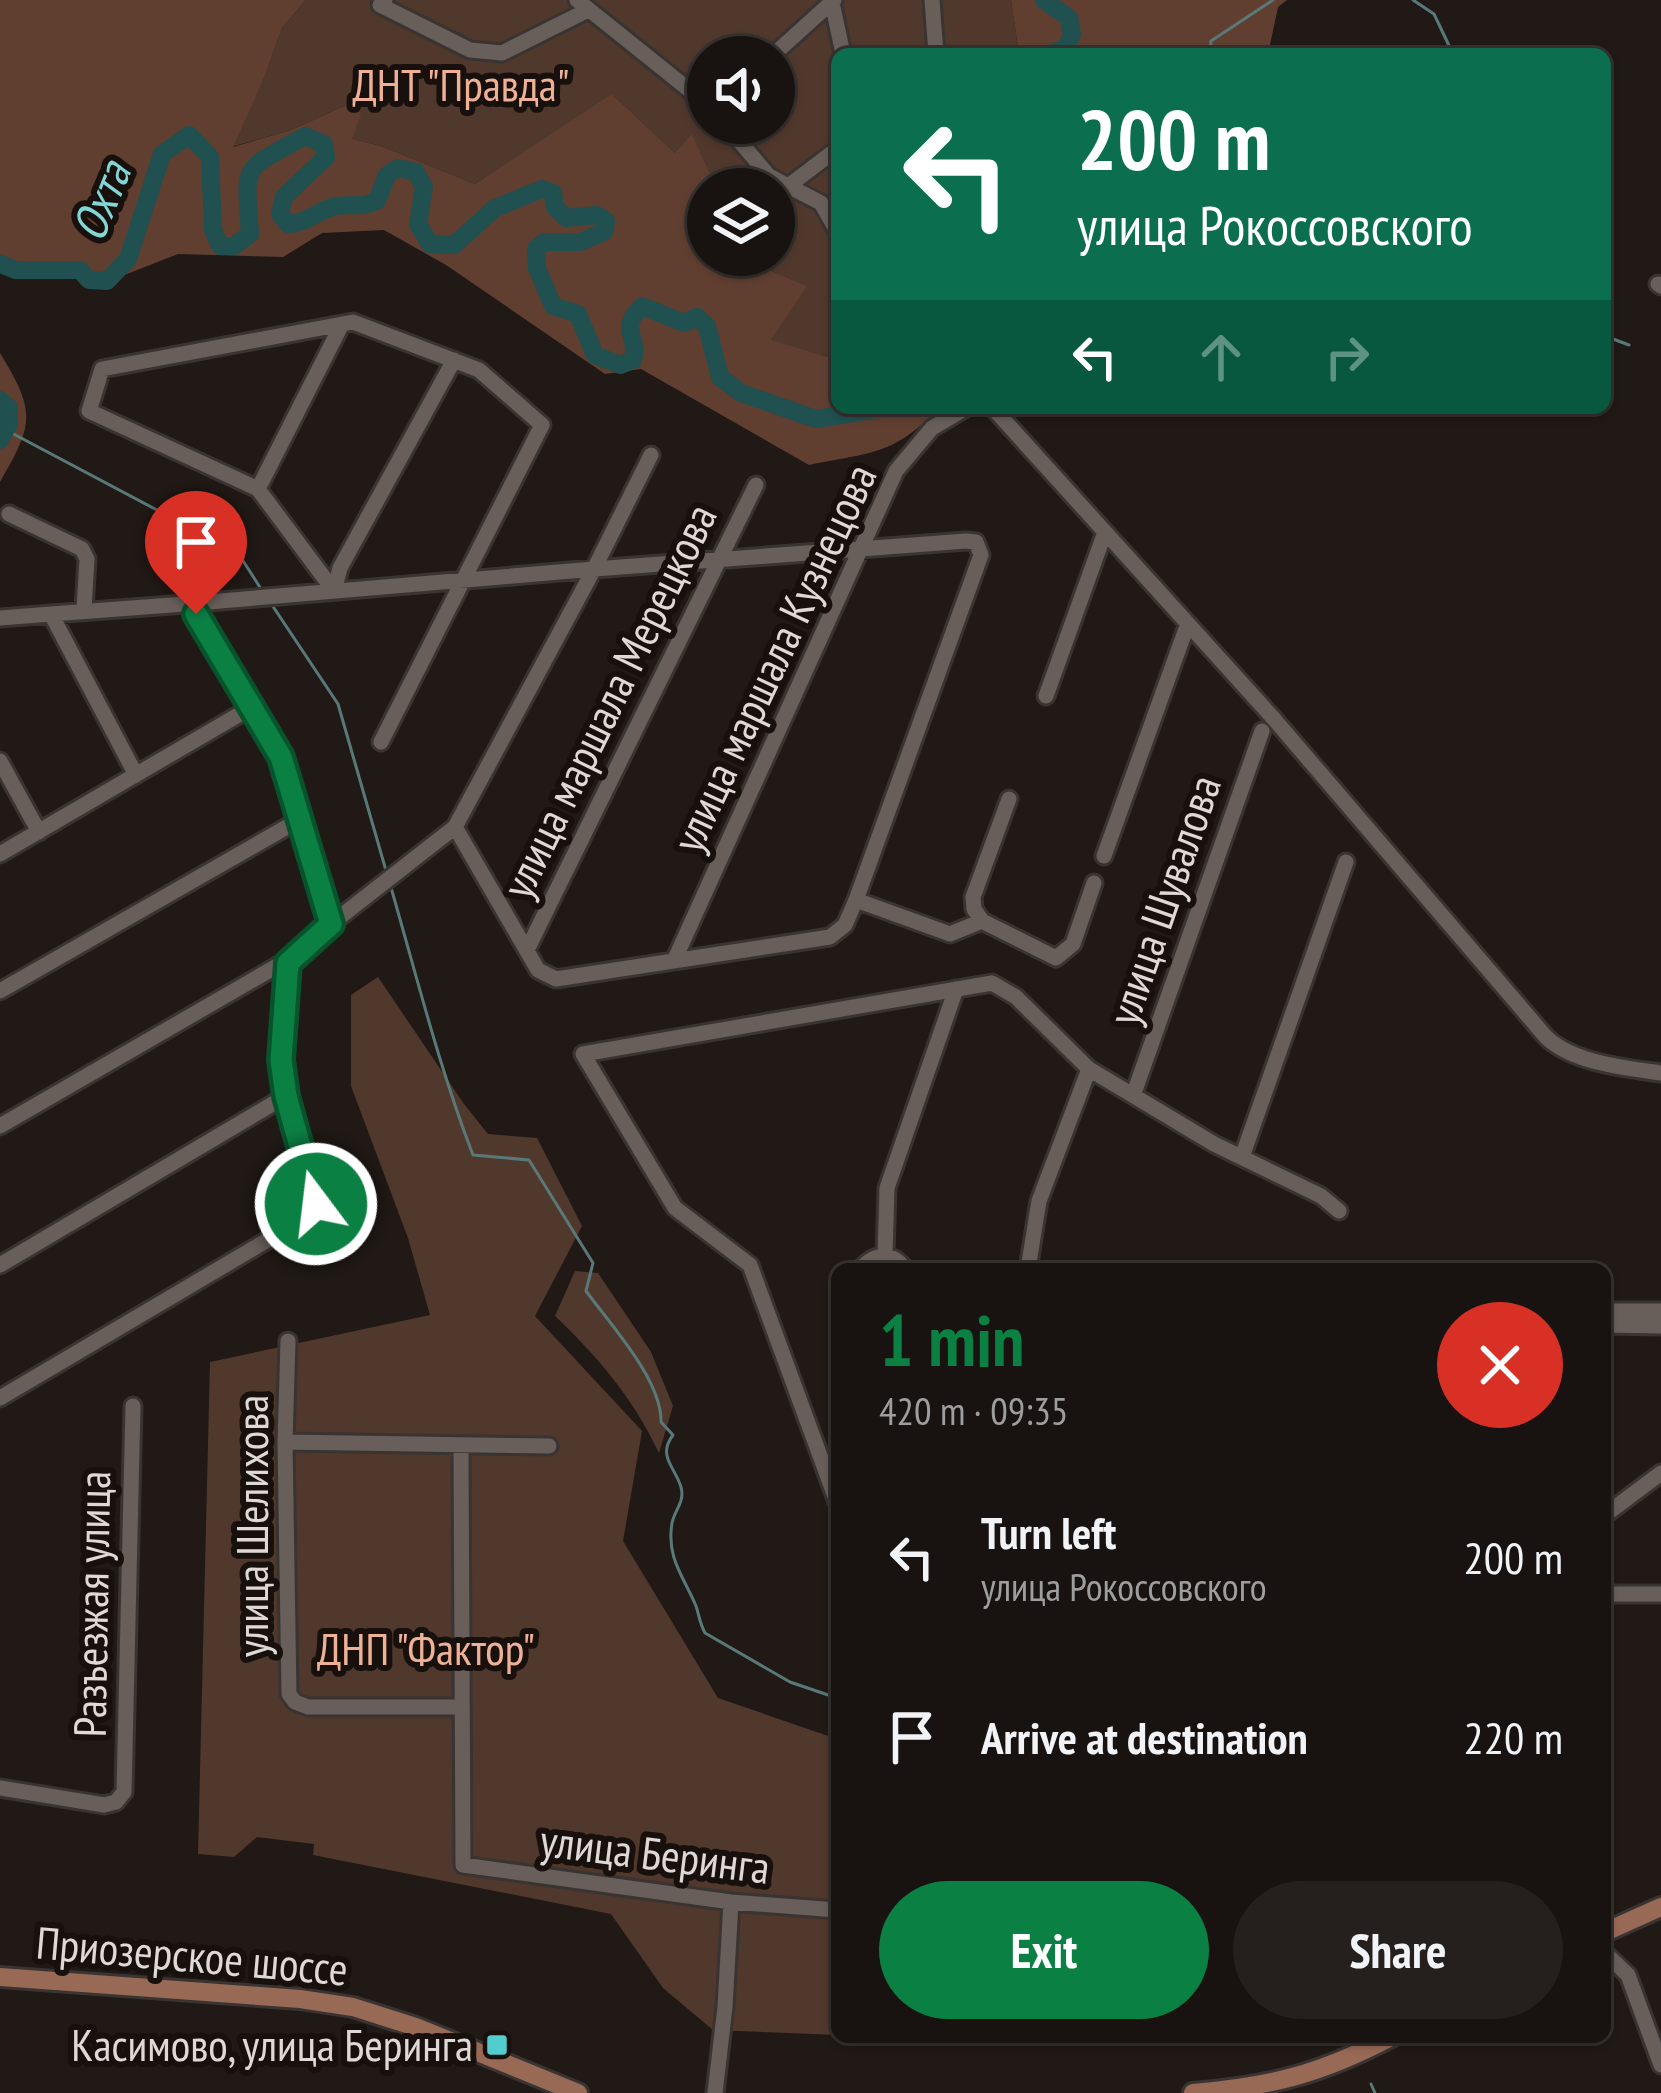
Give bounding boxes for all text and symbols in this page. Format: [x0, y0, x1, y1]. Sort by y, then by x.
map controls [687, 36, 795, 276]
button: sound [687, 36, 795, 144]
park label: ДНТ "Правда" [352, 55, 570, 113]
text: 200 m [1077, 84, 1270, 193]
icon: left [879, 96, 1035, 252]
water label: Охта [56, 149, 145, 249]
button: layers [687, 168, 795, 276]
text: улица Рокоссовского [1077, 190, 1473, 260]
icon: left [1062, 324, 1128, 390]
icon: ahead [1188, 324, 1254, 390]
icon: right [1314, 324, 1380, 390]
street label: улица маршала Кузнецова [658, 454, 888, 861]
pin [145, 491, 247, 614]
street label: улица маршала Мерецкова [487, 494, 729, 907]
icon: arrive [163, 509, 229, 575]
street label: улица Шувалова [1093, 767, 1233, 1032]
position arrow [253, 1141, 379, 1267]
text: 1 min [879, 1293, 1024, 1386]
button: close [1437, 1302, 1563, 1428]
text: 420 m · 09:35 [879, 1385, 1068, 1436]
street label: улица Шелихова [222, 1395, 280, 1657]
street label: Разъезжая улица [60, 1470, 122, 1738]
text: Turn left [981, 1503, 1116, 1561]
icon: left [879, 1524, 945, 1590]
text: 200 m [1463, 1528, 1563, 1586]
text: улица Рокоссовского [981, 1561, 1267, 1612]
park label: ДНП "Фактор" [317, 1619, 535, 1677]
icon: arrive [879, 1704, 945, 1770]
text: Arrive at destination [981, 1708, 1308, 1766]
text: 220 m [1463, 1708, 1563, 1766]
street label: улица Беринга [537, 1810, 773, 1896]
button: Exit [879, 1881, 1209, 2019]
button: Share [1233, 1881, 1563, 2019]
street label: Приозерское шоссе [34, 1913, 350, 1998]
place label: Касимово, улица Беринга [71, 2015, 473, 2073]
marker: Касимово, улица Беринга [484, 2032, 510, 2058]

